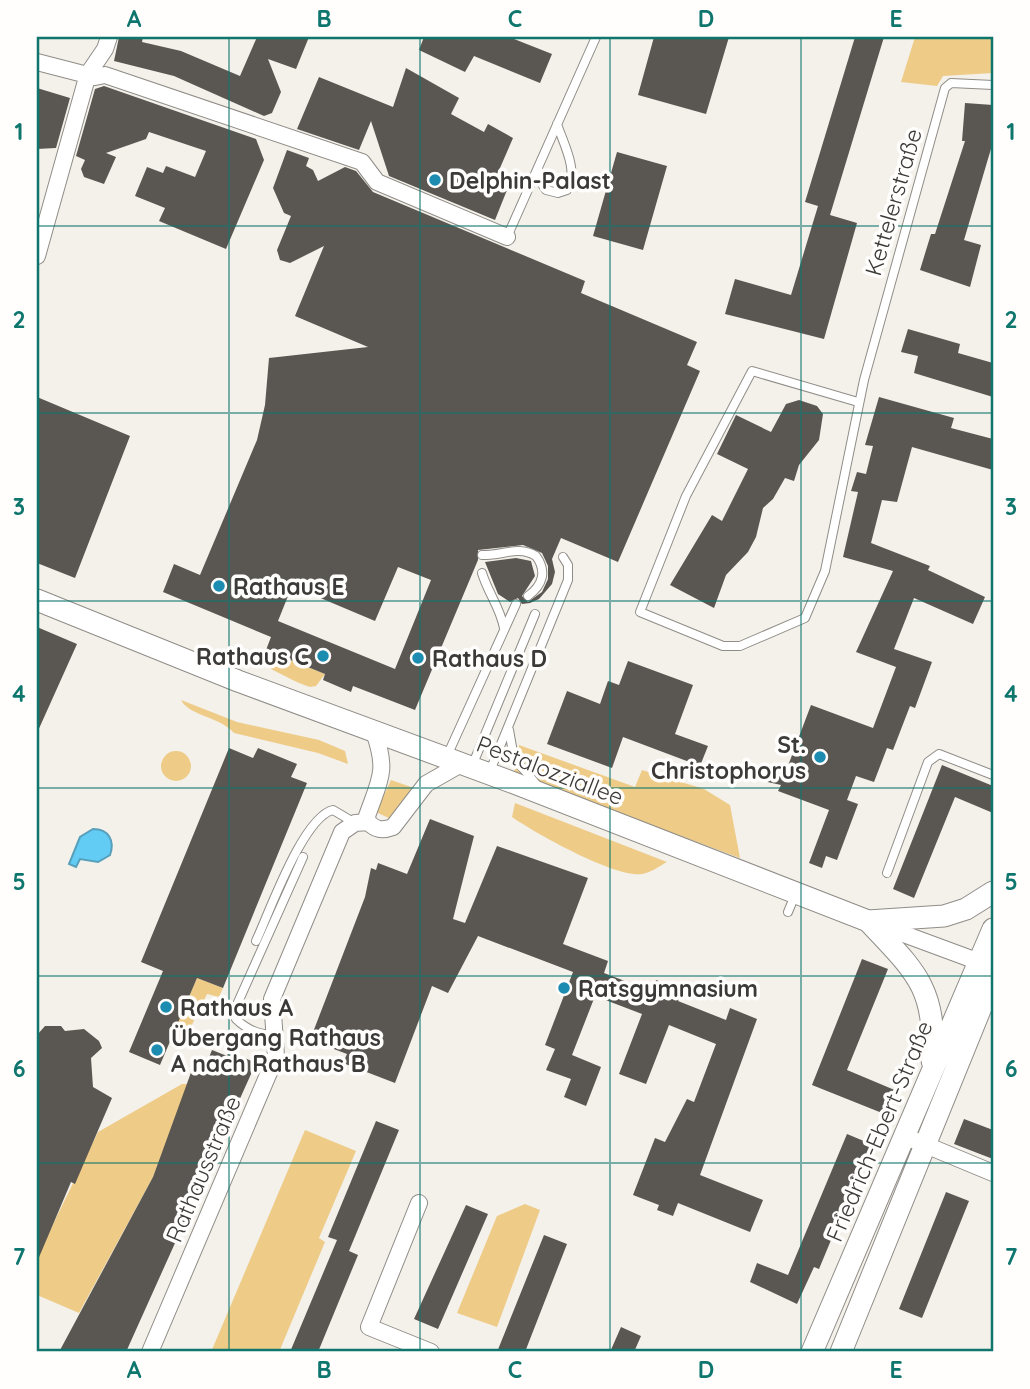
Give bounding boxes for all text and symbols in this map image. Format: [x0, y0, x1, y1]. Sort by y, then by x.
text: A [127, 4, 142, 33]
text: B [316, 4, 332, 33]
text: C [508, 4, 522, 33]
text: D [698, 4, 714, 33]
text: E [889, 4, 903, 33]
text: 1 [15, 117, 23, 146]
text: 1 [1007, 117, 1015, 146]
street label: Kettelerstraße [858, 125, 928, 279]
place label: Delphin-Palast [449, 166, 611, 195]
marker: Delphin-Palast [427, 172, 443, 188]
text: 2 [12, 305, 26, 334]
text: 2 [1004, 305, 1018, 334]
text: 3 [13, 492, 25, 521]
text: 3 [1005, 492, 1017, 521]
place label: Rathaus E [233, 572, 345, 601]
marker: Rathaus E [211, 578, 227, 594]
place label: Rathaus C [196, 642, 309, 671]
place label: Rathaus D [432, 644, 547, 673]
marker: Rathaus C [315, 648, 331, 664]
marker: Rathaus D [410, 650, 426, 666]
text: 4 [12, 679, 26, 708]
text: 4 [1004, 679, 1018, 708]
street label: Pestalozziallee [472, 729, 628, 811]
place label: St. Christophorus [651, 730, 806, 785]
marker: St. Christophorus [812, 749, 828, 765]
text: 5 [12, 867, 26, 896]
text: 5 [1004, 867, 1018, 896]
place label: Ratsgymnasium [578, 974, 758, 1003]
marker: Ratsgymnasium [556, 980, 572, 996]
place label: Rathaus A [180, 993, 293, 1022]
marker: Rathaus A [158, 999, 174, 1015]
street label: Friedrich-Ebert-Straße [819, 1016, 939, 1246]
place label: Übergang Rathaus A nach Rathaus B [171, 1023, 381, 1078]
marker: Übergang Rathaus A nach Rathaus B [149, 1042, 165, 1058]
text: 6 [13, 1054, 25, 1083]
text: 6 [1005, 1054, 1017, 1083]
street label: Rathausstraße [159, 1092, 247, 1246]
text: 7 [13, 1242, 26, 1271]
text: 7 [1005, 1242, 1018, 1271]
text: A [127, 1355, 142, 1384]
text: B [316, 1355, 332, 1384]
text: C [508, 1355, 522, 1384]
text: D [698, 1355, 714, 1384]
text: E [889, 1355, 903, 1384]

